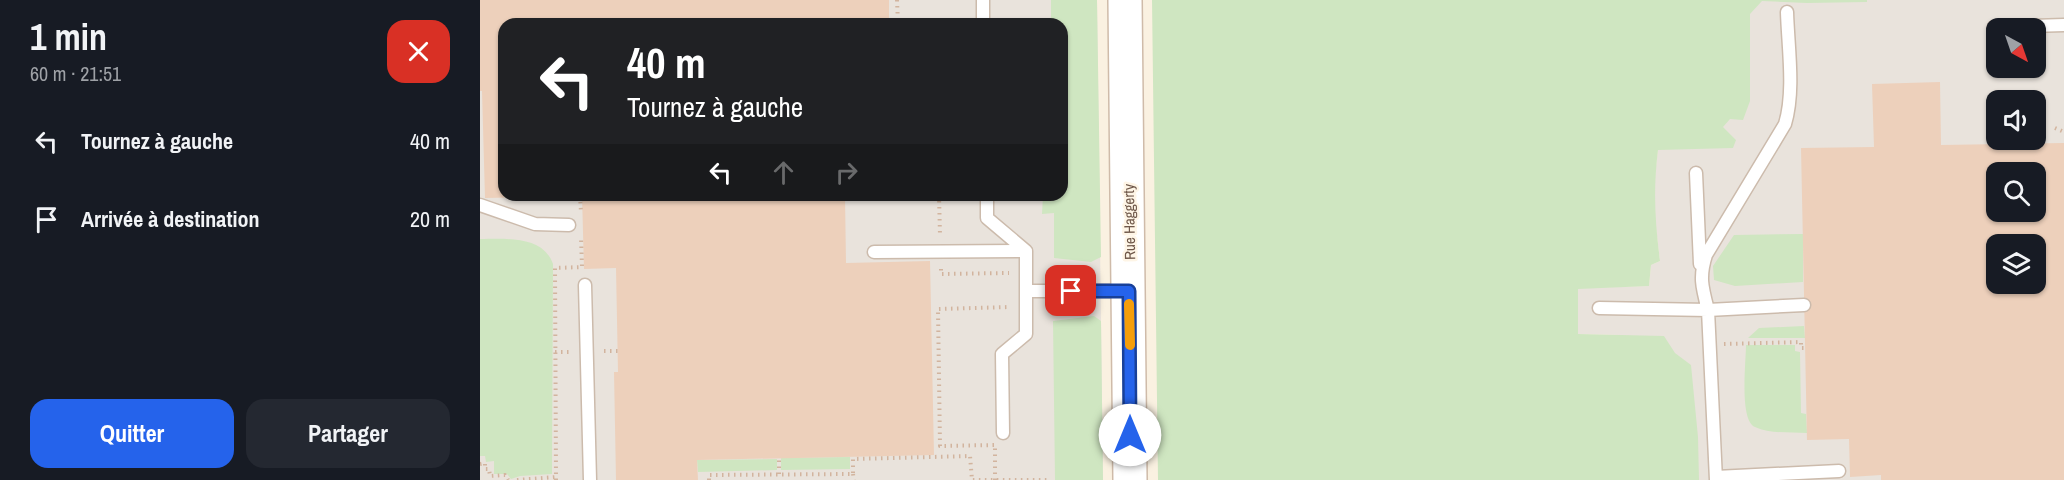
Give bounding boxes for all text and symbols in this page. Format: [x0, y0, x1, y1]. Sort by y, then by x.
text: 1 min [30, 13, 107, 61]
north arrow [1986, 18, 2046, 78]
map controls [1986, 18, 2046, 294]
button: close [387, 20, 450, 83]
text: 40 m [627, 35, 706, 91]
icon: left [528, 42, 606, 120]
text: 60 m · 21:51 [30, 60, 121, 87]
text: Tournez à gauche [627, 89, 803, 125]
button: sound [1986, 90, 2046, 150]
icon: left [30, 125, 63, 158]
text: Tournez à gauche [81, 126, 233, 156]
text: 40 m [410, 126, 450, 156]
icon: left [704, 156, 737, 189]
icon: ahead [767, 156, 800, 189]
icon: right [830, 156, 863, 189]
button: search [1986, 162, 2046, 222]
street label: Rue Haggerty [1118, 183, 1140, 260]
icon: arrive [30, 203, 63, 236]
text: Arrivée à destination [81, 204, 259, 234]
text: 20 m [410, 204, 450, 234]
button: layers [1986, 234, 2046, 294]
pin [1045, 265, 1096, 316]
icon: arrive [1054, 274, 1087, 307]
button: Quitter [30, 399, 234, 468]
button: Partager [246, 399, 450, 468]
position arrow [1098, 403, 1162, 467]

